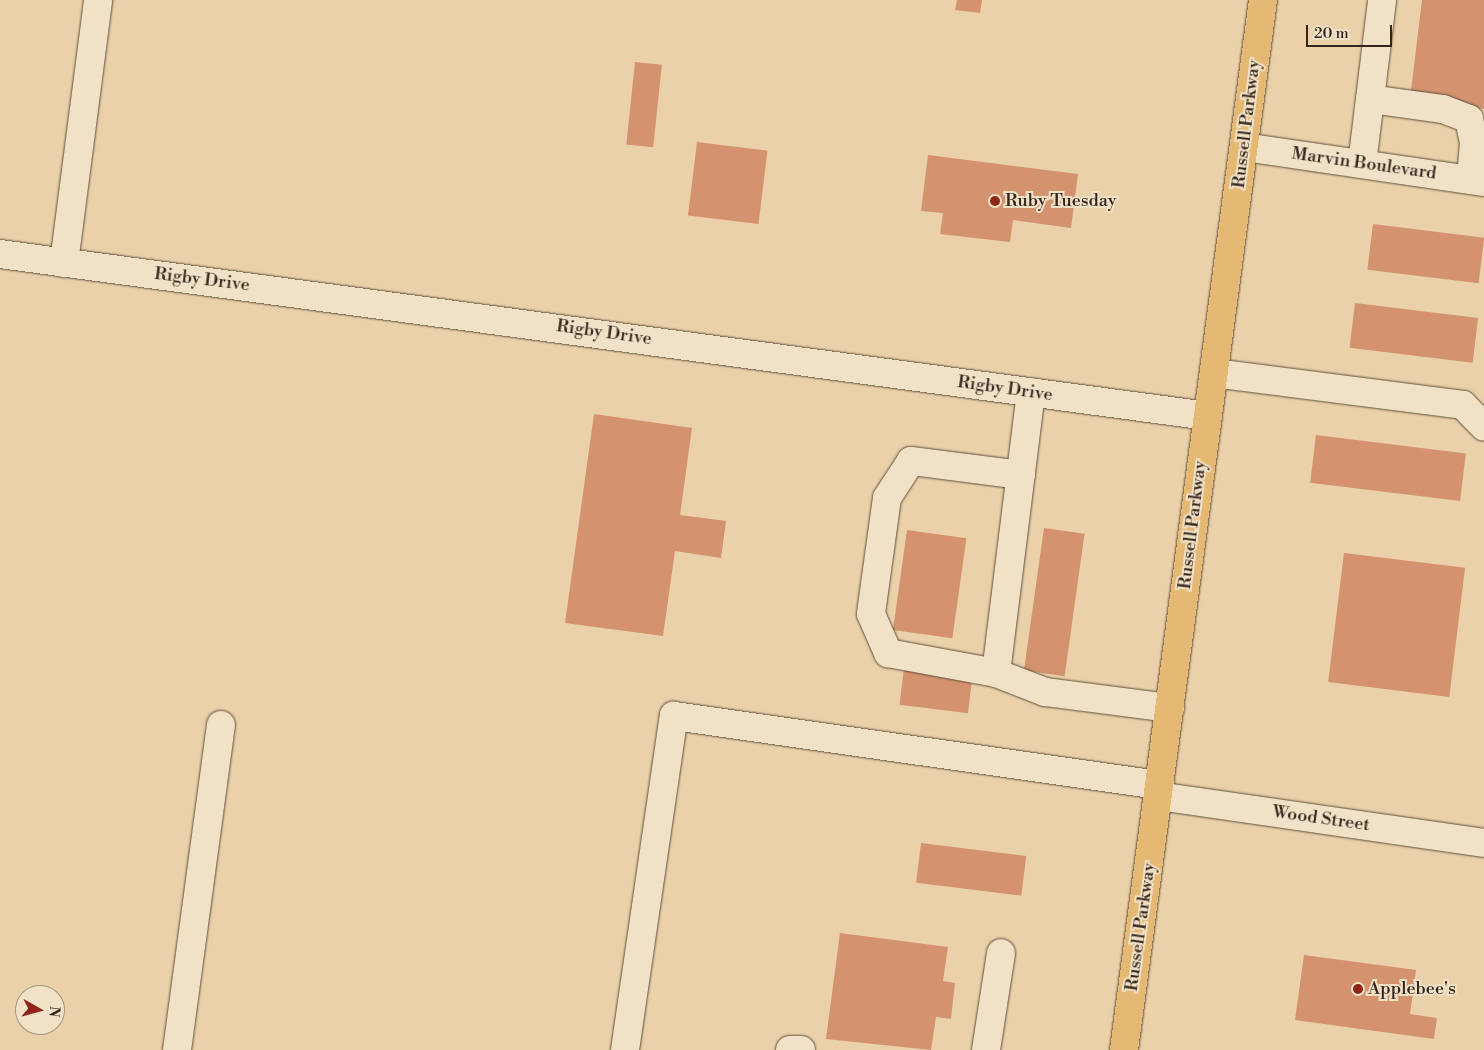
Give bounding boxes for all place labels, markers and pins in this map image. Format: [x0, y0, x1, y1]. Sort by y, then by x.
place label: Ruby Tuesday [1005, 190, 1117, 212]
marker: Ruby Tuesday [989, 195, 1001, 207]
place label: Applebee's [1368, 978, 1456, 1000]
marker: Applebee's [1352, 983, 1364, 995]

